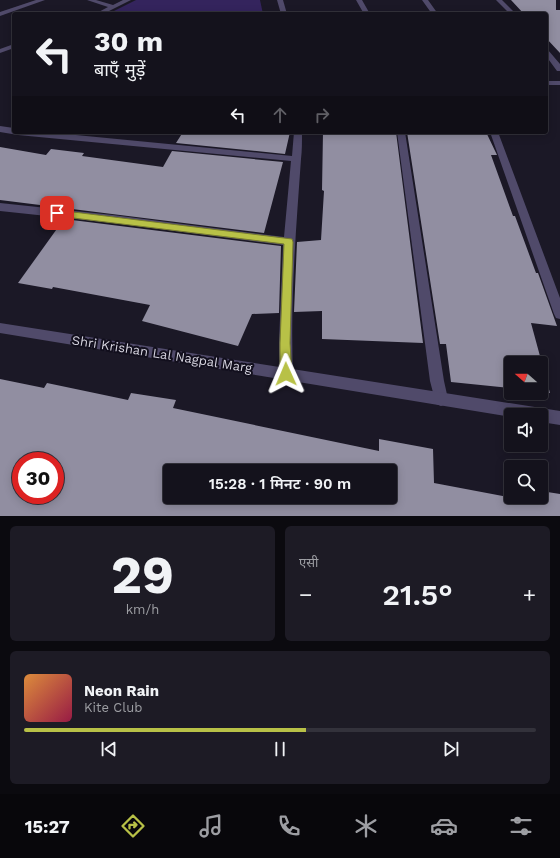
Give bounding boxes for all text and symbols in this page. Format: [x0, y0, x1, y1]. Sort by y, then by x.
text: 30 m [94, 25, 163, 58]
icon: left [28, 28, 80, 80]
text: बाएँ मुड़ें [94, 59, 145, 80]
icon: left [227, 104, 249, 126]
icon: ahead [269, 104, 291, 126]
icon: right [311, 104, 333, 126]
pin [40, 196, 74, 230]
icon: arrive [46, 202, 68, 224]
street label: Shri Krishan Lal Nagpal Marg [71, 332, 253, 376]
position arrow [265, 353, 307, 395]
north arrow [504, 356, 548, 400]
map controls [504, 356, 548, 504]
button: sound [504, 408, 548, 452]
speed limit sign: 30 [12, 452, 64, 504]
button: search [504, 460, 548, 504]
text: 15:28 · 1 मिनट · 90 m [209, 475, 351, 493]
text: 29 [111, 545, 174, 606]
text: एसी [299, 555, 318, 570]
text: 21.5° [382, 577, 453, 612]
text: − [299, 582, 312, 607]
text: + [523, 582, 536, 607]
text: km/h [126, 602, 159, 617]
text: Neon Rain [84, 682, 159, 700]
text: Kite Club [84, 700, 142, 715]
icon: previous [98, 738, 120, 760]
icon: pause [269, 738, 291, 760]
icon: next [440, 738, 462, 760]
icon: directions [119, 812, 147, 840]
icon: music [197, 812, 225, 840]
icon: phone [275, 812, 303, 840]
icon: climate [352, 812, 380, 840]
icon: car [430, 812, 458, 840]
icon: filters [507, 812, 535, 840]
text: 15:27 [25, 816, 70, 837]

